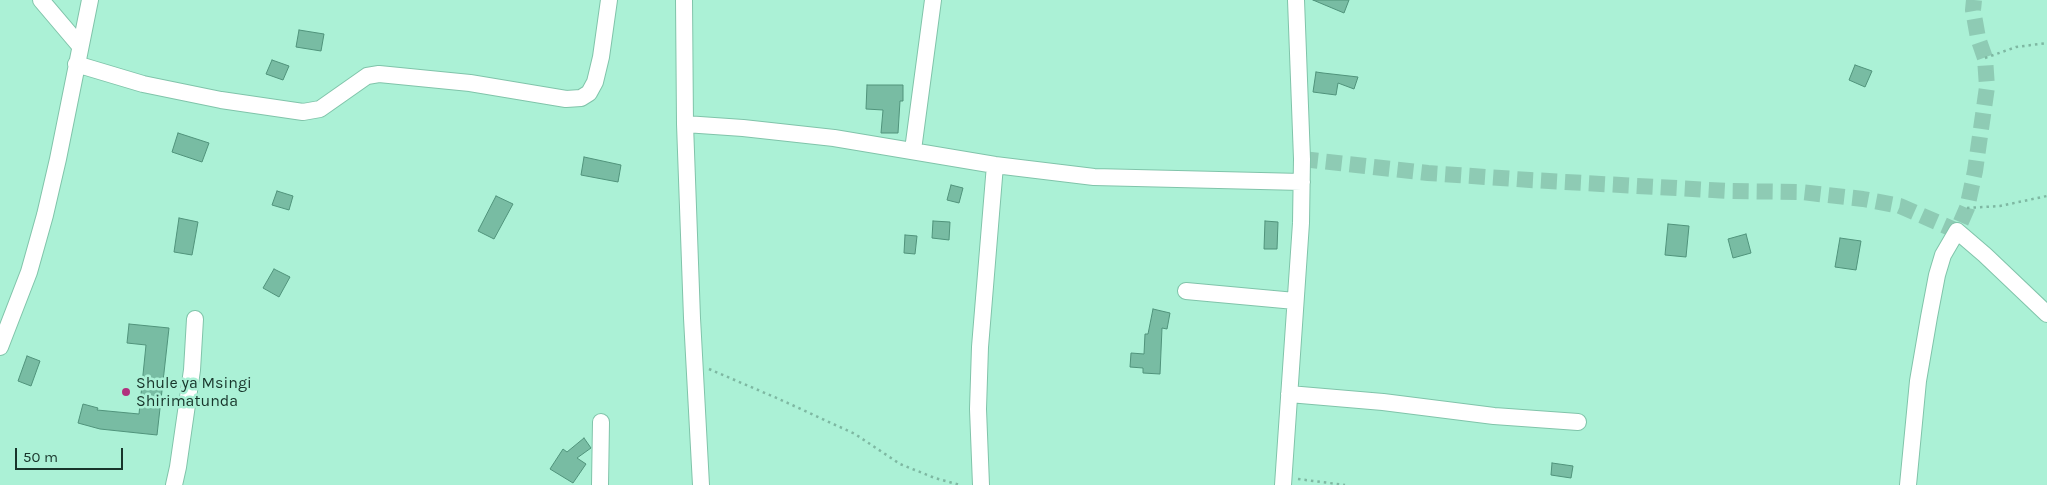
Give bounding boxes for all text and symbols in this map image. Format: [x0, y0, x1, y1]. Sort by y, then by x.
place label: Shule ya Msingi Shirimatunda [136, 373, 252, 411]
marker: Shule ya Msingi Shirimatunda [120, 386, 132, 398]
scale bar [18, 438, 125, 470]
text: 50 m [23, 448, 58, 466]

